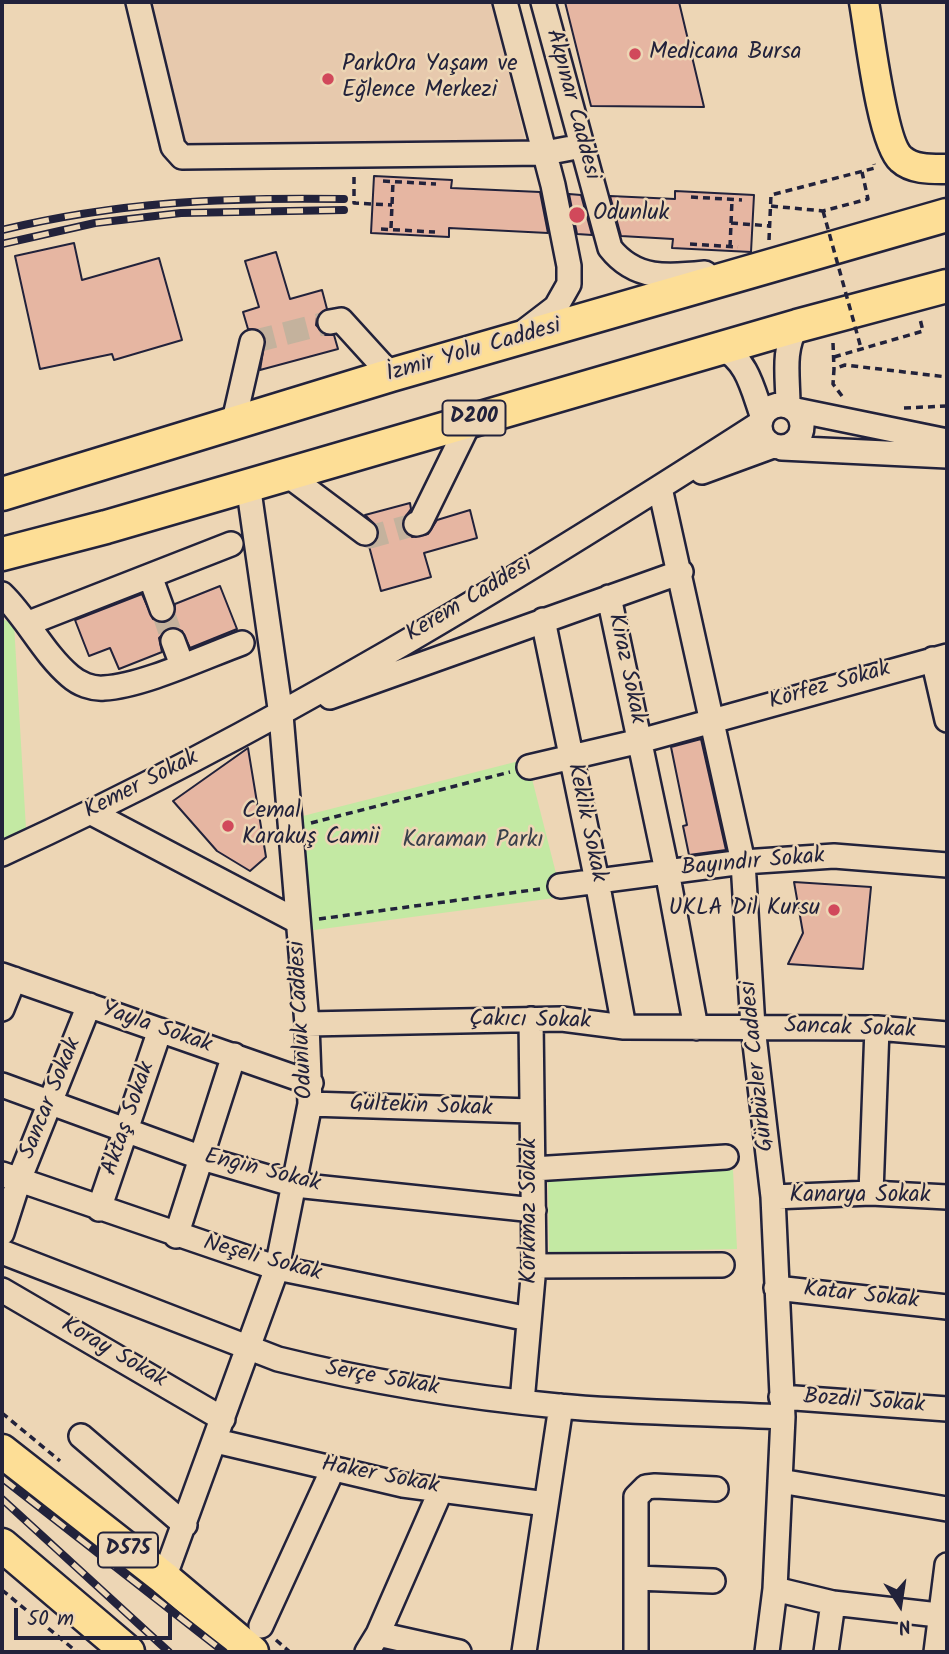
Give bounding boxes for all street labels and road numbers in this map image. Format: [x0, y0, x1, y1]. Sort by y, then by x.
street label: Akpınar Caddesi [538, 27, 604, 183]
street label: İzmir Yolu Caddesi [383, 314, 565, 390]
road number: D200 [442, 400, 505, 436]
street label: Kerem Caddesi [402, 552, 538, 650]
street label: Kiraz Sokak [600, 611, 650, 727]
street label: Körfez Sokak [766, 657, 894, 717]
street label: Kemer Sokak [80, 745, 204, 827]
street label: Keklik Sokak [559, 761, 611, 885]
street label: Bayındır Sokak [680, 844, 826, 884]
street label: Odunluk Caddesi [285, 940, 321, 1100]
street label: Gürbüzler Caddesi [736, 979, 782, 1153]
street label: Yayla Sokak [97, 997, 215, 1061]
street label: Çakıcı Sokak [469, 1007, 591, 1037]
street label: Sancak Sokak [784, 1014, 916, 1046]
street label: Sancar Sokak [15, 1034, 89, 1164]
street label: Aktaş Sokak [98, 1058, 162, 1180]
street label: Gültekin Sokak [349, 1092, 493, 1124]
street label: Korkmaz Sokak [517, 1138, 545, 1284]
street label: Engin Sokak [201, 1144, 323, 1200]
street label: Kanarya Sokak [790, 1183, 930, 1211]
street label: Neşeli Sokak [200, 1231, 324, 1289]
street label: Katar Sokak [802, 1277, 920, 1317]
street label: Koray Sokak [55, 1313, 171, 1395]
street label: Serçe Sokak [323, 1356, 441, 1404]
street label: Bozdil Sokak [802, 1385, 926, 1421]
street label: Haker Sokak [319, 1452, 441, 1502]
road number: D575 [98, 1532, 158, 1568]

